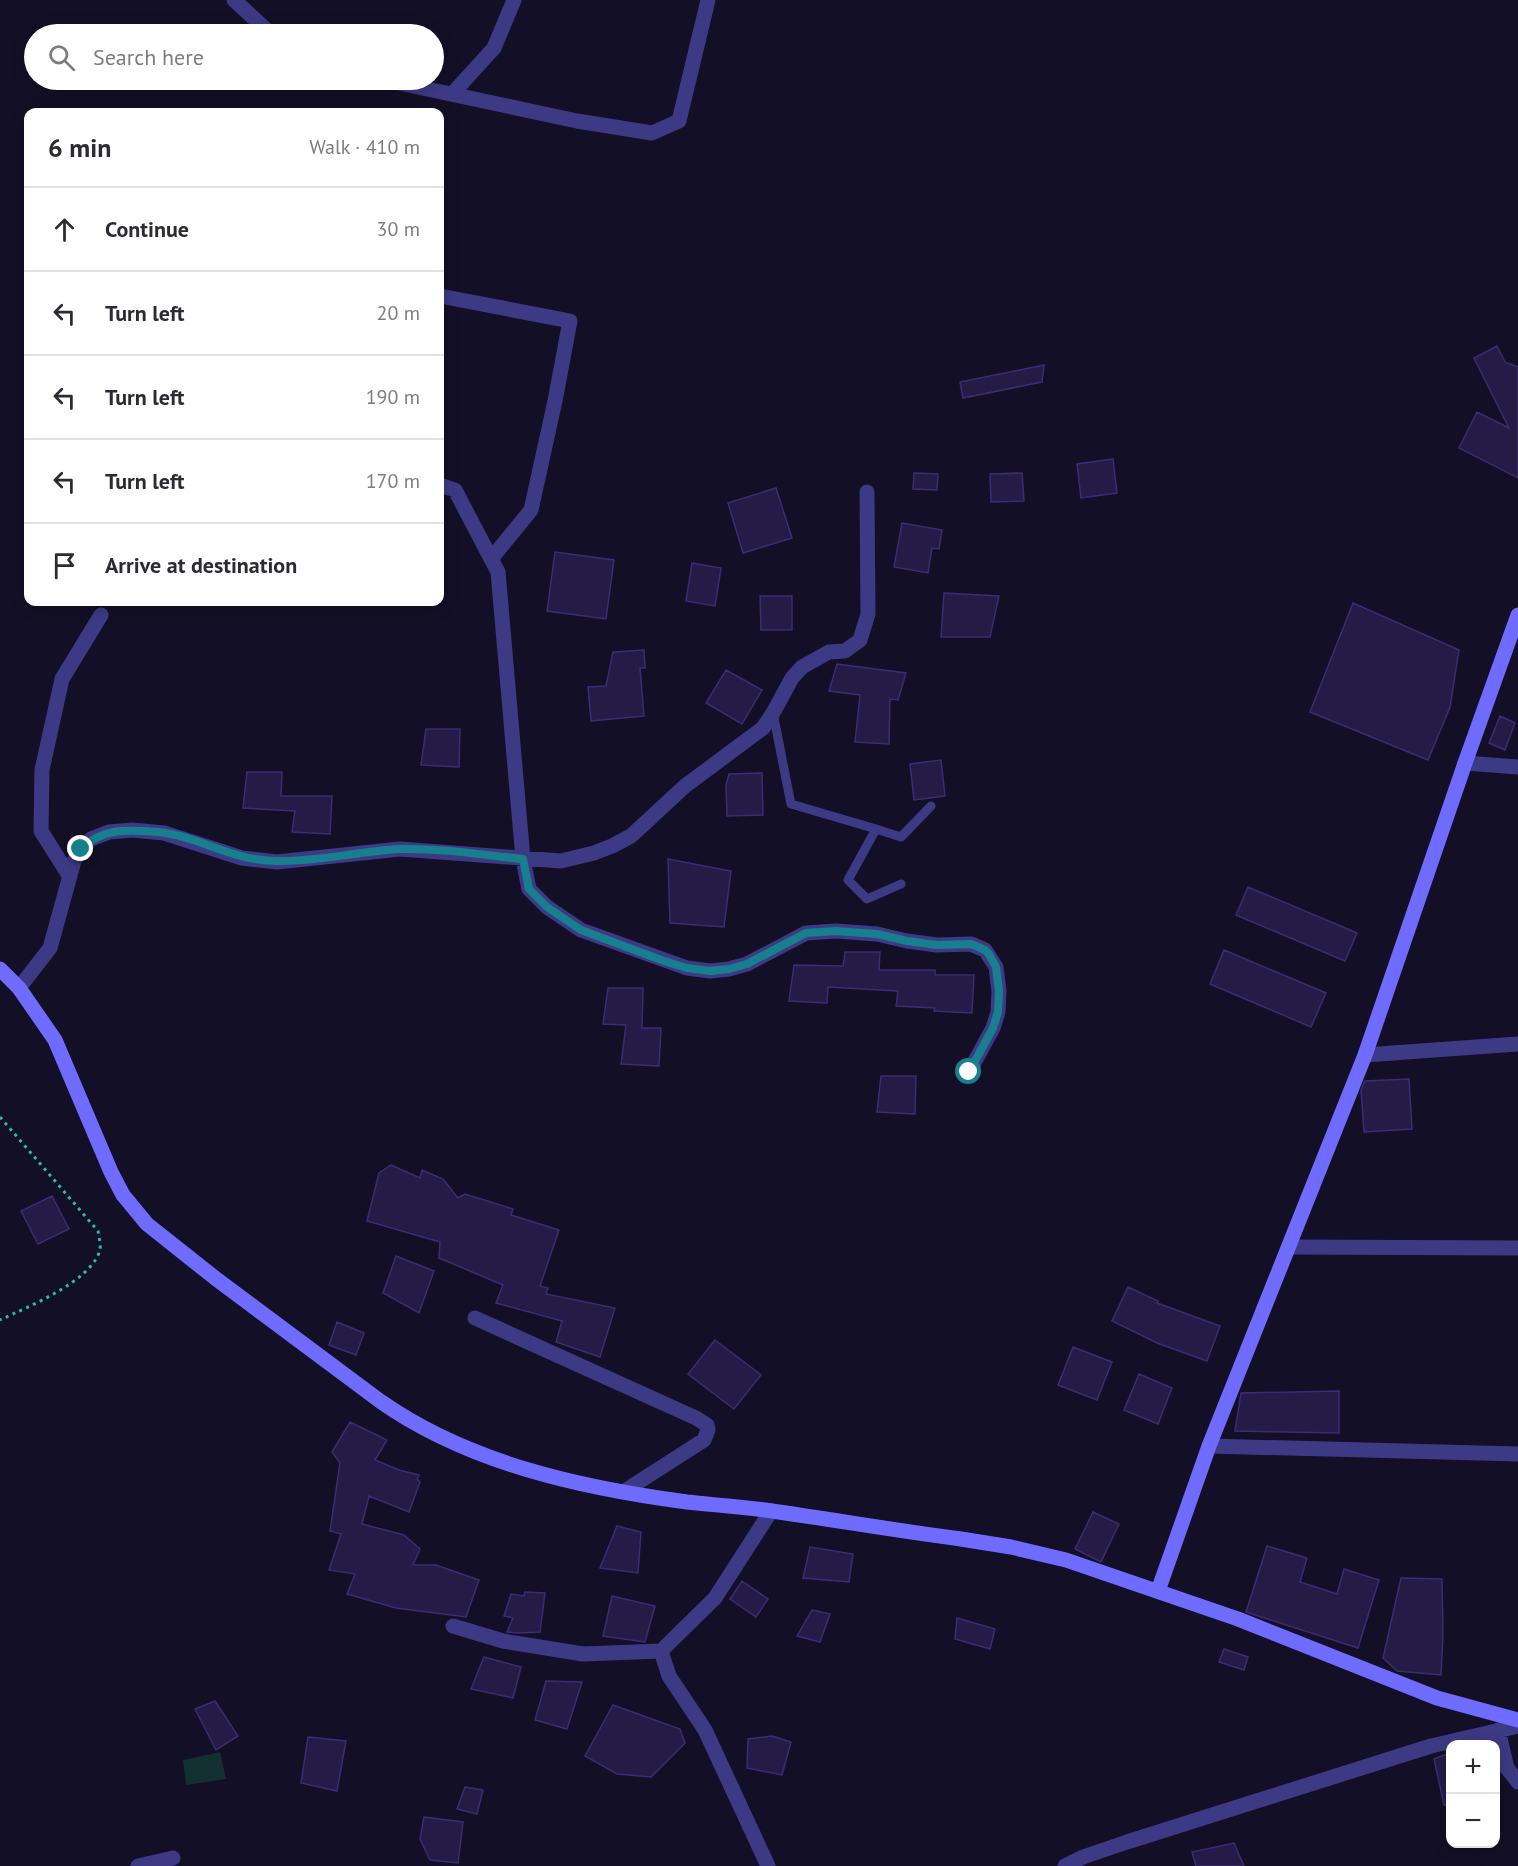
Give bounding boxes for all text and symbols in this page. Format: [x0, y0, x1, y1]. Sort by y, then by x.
search box [24, 24, 444, 90]
icon: search [45, 41, 78, 74]
text: Search here [93, 43, 204, 71]
text: 6 min [48, 131, 111, 164]
text: Walk · 410 m [309, 134, 420, 160]
icon: ahead [48, 213, 81, 246]
text: Continue [105, 215, 189, 243]
text: 30 m [377, 216, 420, 242]
icon: left [48, 297, 81, 330]
text: Turn left [105, 299, 185, 327]
text: 20 m [377, 300, 420, 326]
icon: left [48, 381, 81, 414]
text: Turn left [105, 383, 185, 411]
text: 190 m [366, 384, 420, 410]
icon: left [48, 465, 81, 498]
text: Turn left [105, 467, 185, 495]
text: 170 m [366, 468, 420, 494]
icon: arrive [48, 549, 81, 582]
text: Arrive at destination [105, 551, 297, 579]
route end [67, 835, 93, 861]
route start [955, 1058, 981, 1084]
map controls [1446, 1740, 1500, 1848]
button: + [1446, 1740, 1500, 1794]
button: − [1446, 1794, 1500, 1848]

